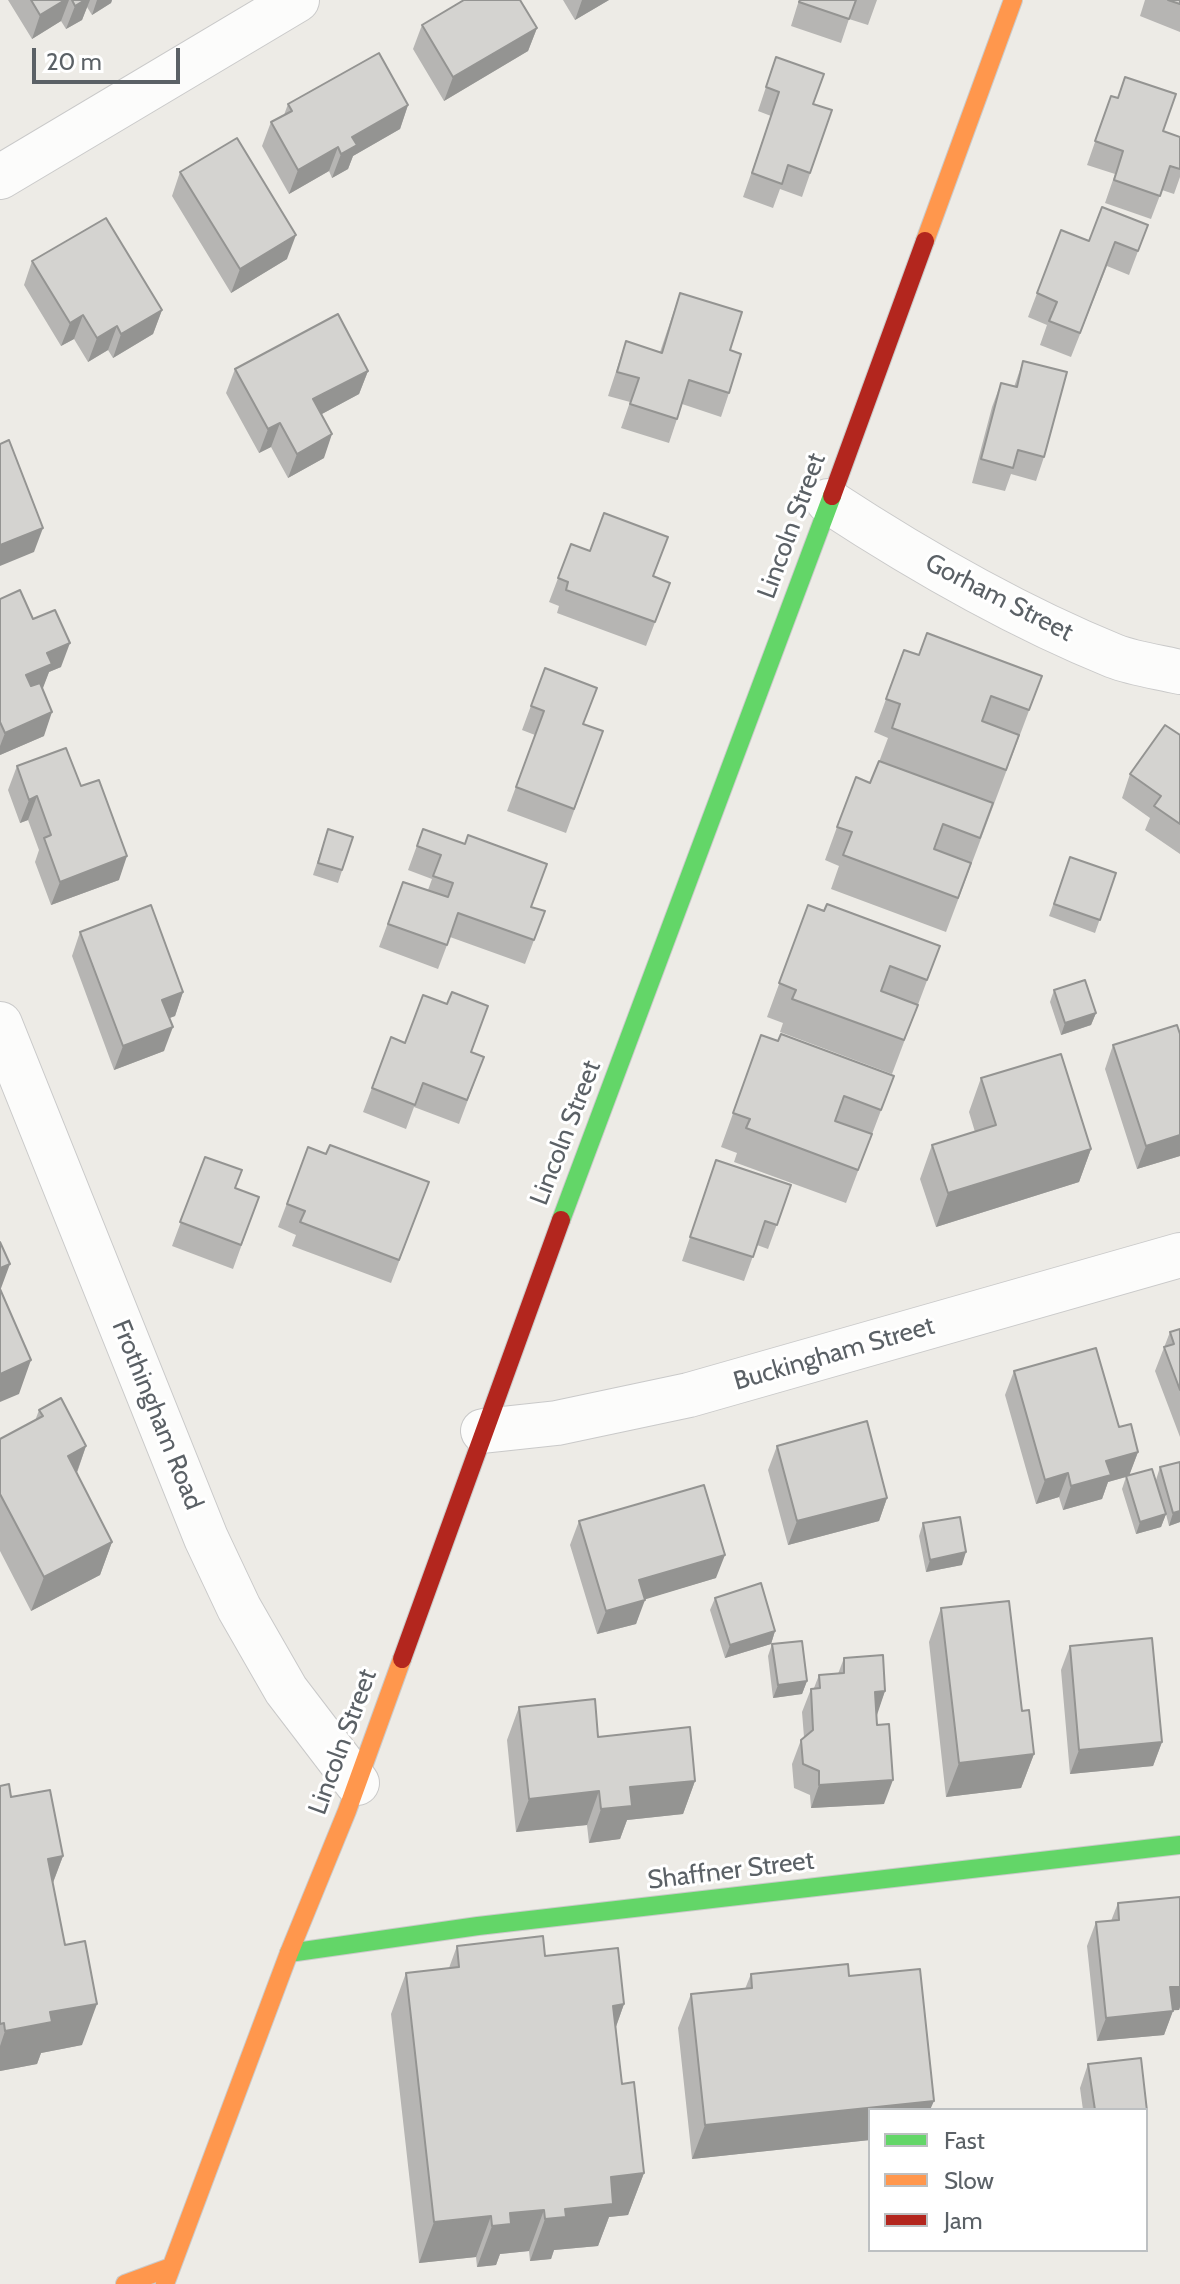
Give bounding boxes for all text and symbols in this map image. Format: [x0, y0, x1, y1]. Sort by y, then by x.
scale bar [36, 32, 184, 82]
text: 20 m [46, 47, 102, 76]
street label: Lincoln Street [751, 449, 833, 603]
street label: Gorham Street [920, 547, 1078, 649]
street label: Lincoln Street [524, 1056, 608, 1210]
street label: Buckingham Street [730, 1310, 938, 1398]
street label: Frothingham Road [105, 1316, 209, 1514]
street label: Lincoln Street [302, 1665, 384, 1819]
street label: Shaffner Street [646, 1845, 816, 1897]
legend [868, 2108, 1148, 2252]
text: Fast [944, 2126, 985, 2155]
text: Slow [944, 2166, 994, 2195]
text: Jam [944, 2206, 982, 2235]

